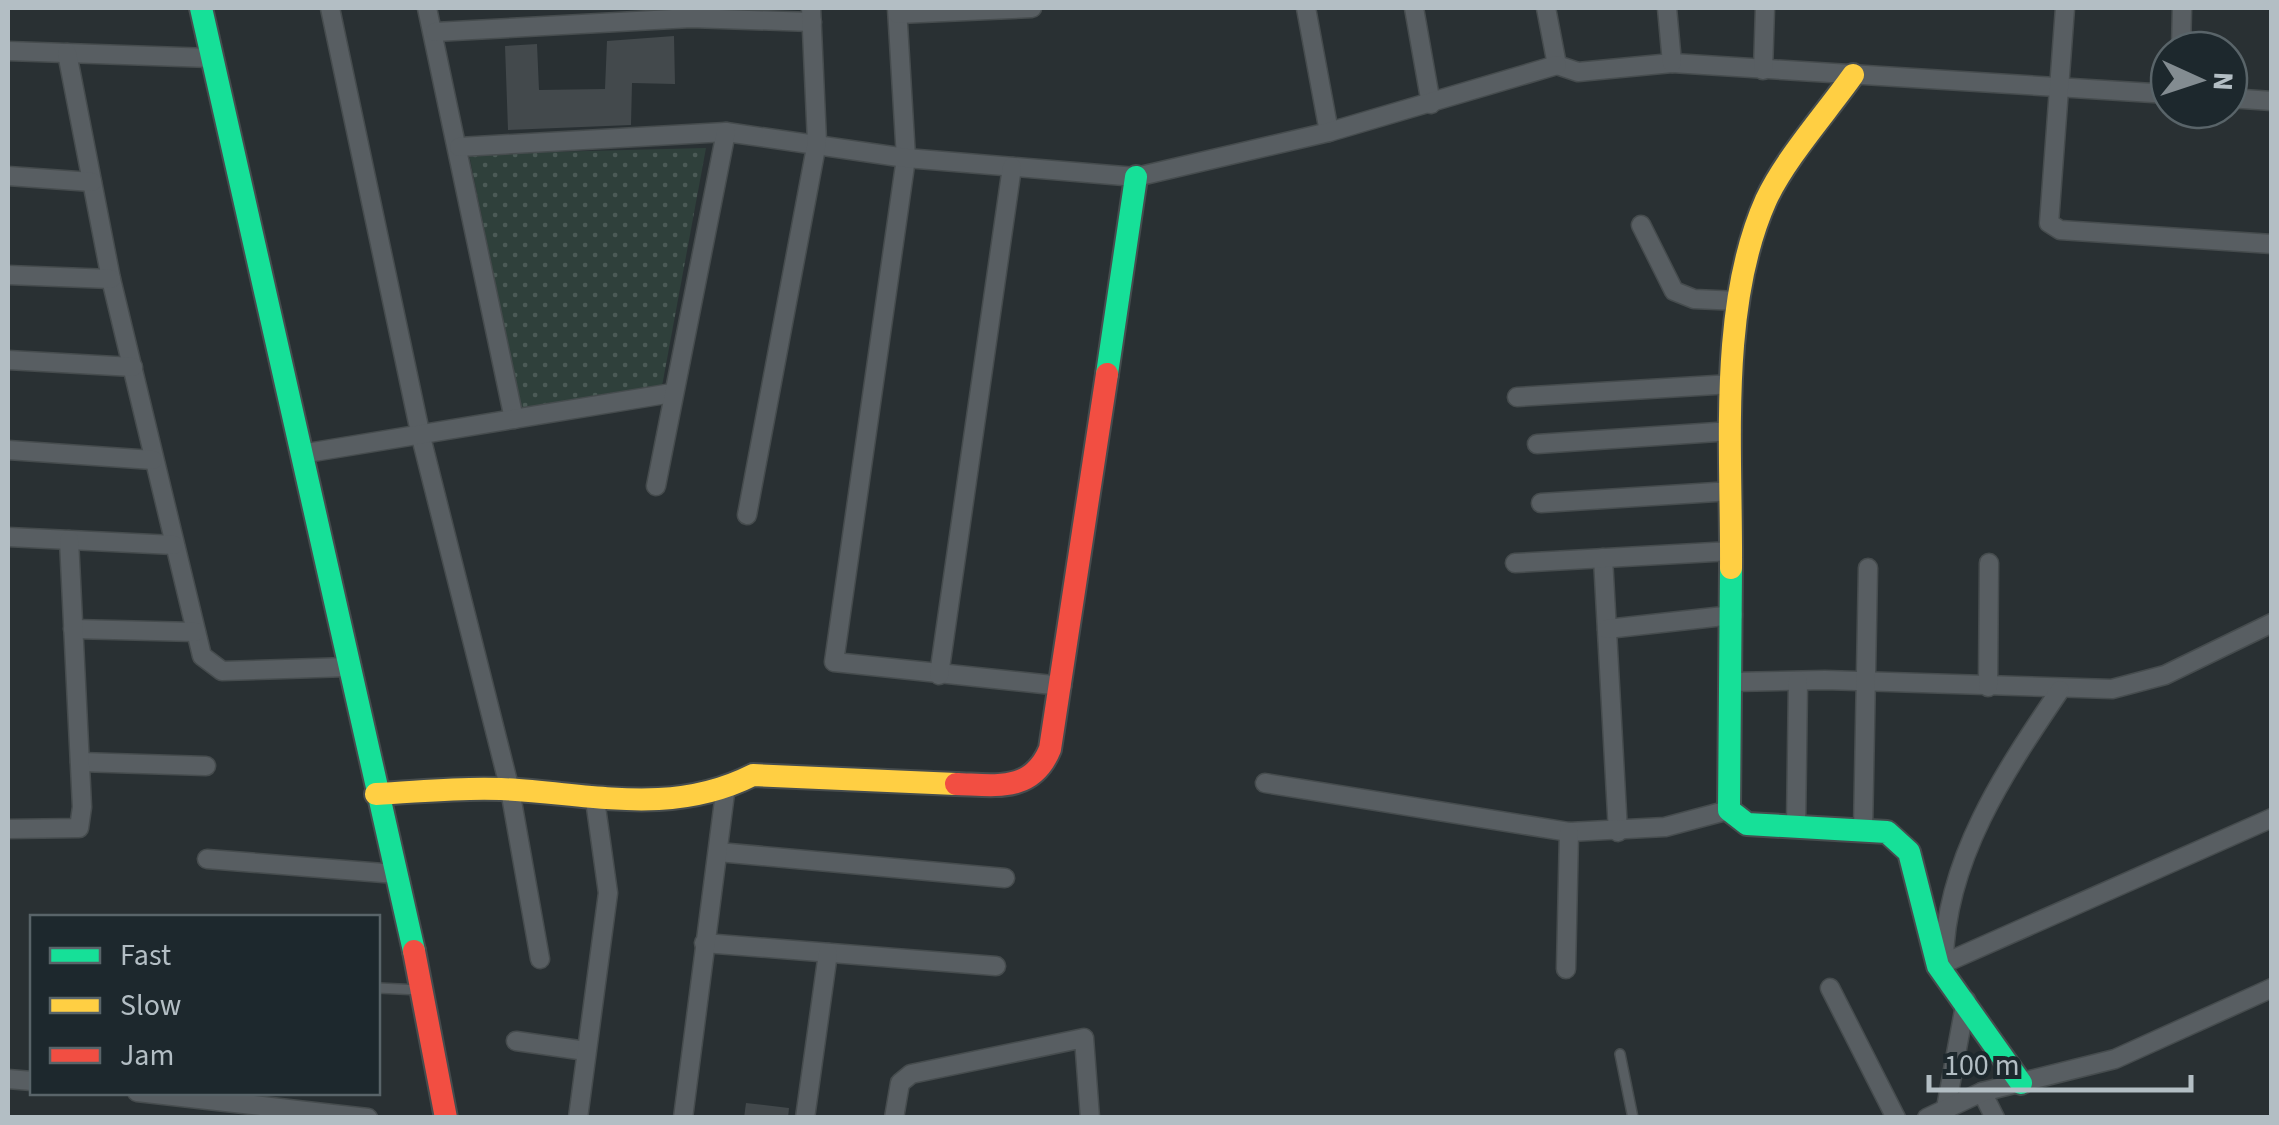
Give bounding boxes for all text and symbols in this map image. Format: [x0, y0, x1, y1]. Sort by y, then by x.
north arrow [2149, 30, 2249, 130]
text: N [2203, 71, 2243, 92]
legend [30, 915, 380, 1095]
text: Fast [120, 934, 171, 977]
text: Slow [120, 984, 181, 1027]
scale bar [1929, 1030, 2192, 1092]
text: Jam [120, 1034, 174, 1077]
text: 100 m [1944, 1044, 2020, 1087]

